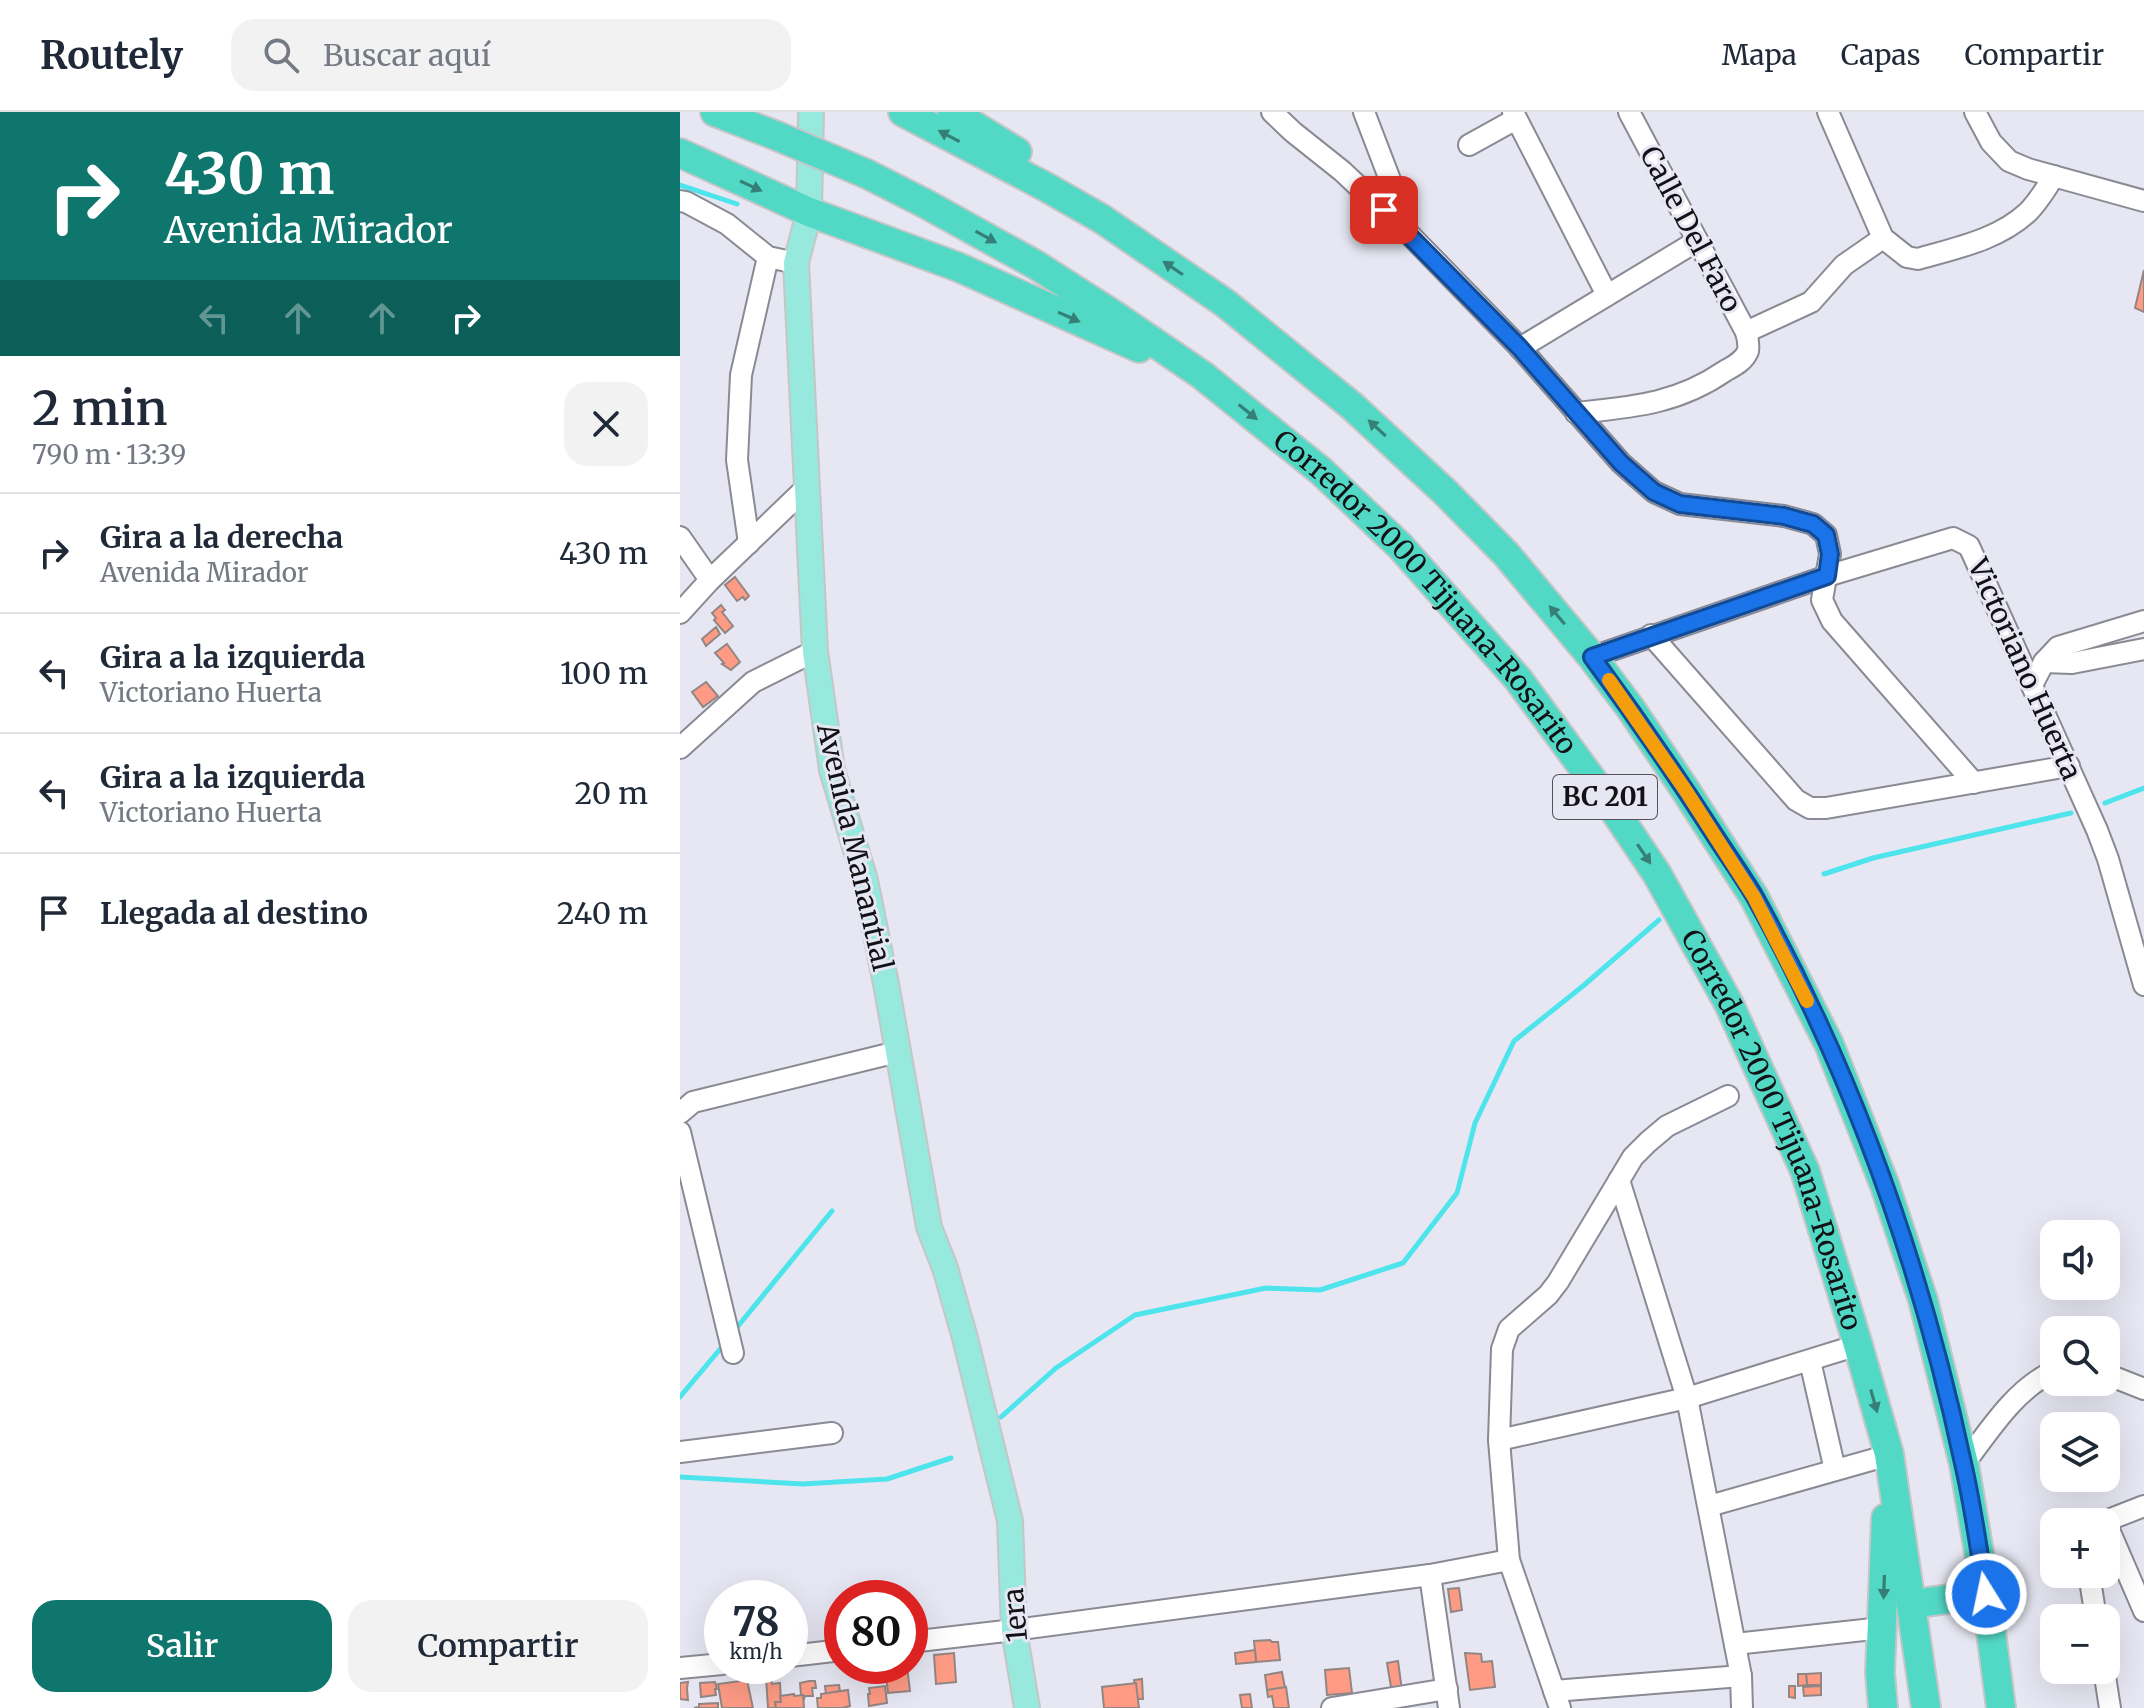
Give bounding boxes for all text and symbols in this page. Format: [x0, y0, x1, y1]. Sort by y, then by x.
search box [231, 19, 791, 91]
text: Routely [40, 32, 183, 79]
icon: search [259, 33, 303, 77]
text: Buscar aquí [323, 36, 491, 74]
text: Mapa [1722, 37, 1797, 73]
text: Capas [1841, 37, 1920, 73]
text: Compartir [1964, 37, 2104, 73]
one-way arrow [937, 129, 960, 142]
text: 430 m [164, 139, 334, 209]
street label: Calle Del Faro [1632, 140, 1750, 318]
icon: right [32, 144, 136, 248]
pin [1350, 176, 1418, 244]
one-way arrow [739, 179, 762, 193]
icon: arrive [1362, 188, 1406, 232]
text: Avenida Mirador [164, 208, 453, 253]
one-way arrow [974, 230, 997, 244]
one-way arrow [1162, 261, 1183, 276]
icon: left [192, 296, 236, 340]
icon: ahead [276, 296, 320, 340]
icon: ahead [360, 296, 404, 340]
icon: right [444, 296, 488, 340]
one-way arrow [1057, 310, 1080, 324]
text: 2 min [32, 378, 168, 438]
button: close [564, 382, 648, 466]
one-way arrow [1238, 403, 1258, 420]
one-way arrow [1367, 420, 1386, 438]
street label: Corredor 2000 Tijuana-Rosarito [1266, 422, 1585, 761]
text: 790 m · 13:39 [32, 438, 186, 471]
text: Gira a la derecha [100, 518, 343, 556]
icon: right [32, 531, 76, 575]
text: 430 m [559, 534, 648, 572]
street label: Victoriano Huerta [1960, 552, 2090, 785]
text: Avenida Mirador [100, 556, 308, 589]
one-way arrow [1549, 605, 1566, 625]
text: Gira a la izquierda [100, 638, 366, 676]
icon: left [32, 651, 76, 695]
text: 100 m [560, 654, 648, 692]
text: Victoriano Huerta [100, 676, 322, 709]
street label: Avenida Manantial [809, 719, 901, 975]
text: Gira a la izquierda [100, 758, 366, 796]
icon: left [32, 771, 76, 815]
text: 20 m [575, 774, 648, 812]
road number: BC 201 [1553, 775, 1657, 819]
text: Victoriano Huerta [100, 796, 322, 829]
one-way arrow [1636, 843, 1651, 865]
icon: arrive [32, 891, 76, 935]
text: Llegada al destino [100, 894, 368, 932]
text: 240 m [557, 894, 648, 932]
street label: Corredor 2000 Tijuana-Rosarito [1673, 923, 1870, 1334]
map controls [2040, 1220, 2120, 1684]
button: sound [2040, 1220, 2120, 1300]
button: search [2040, 1316, 2120, 1396]
one-way arrow [1868, 1389, 1881, 1413]
button: layers [2040, 1412, 2120, 1492]
button: + [2040, 1508, 2120, 1588]
position arrow [1944, 1552, 2028, 1636]
one-way arrow [1877, 1575, 1890, 1600]
speed limit sign: 80 [824, 1580, 928, 1684]
street label: 1era [995, 1587, 1035, 1643]
text: 78 [732, 1597, 780, 1647]
button: Salir [32, 1600, 332, 1692]
button: Compartir [348, 1600, 648, 1692]
button: − [2040, 1604, 2120, 1684]
text: km/h [730, 1639, 782, 1664]

